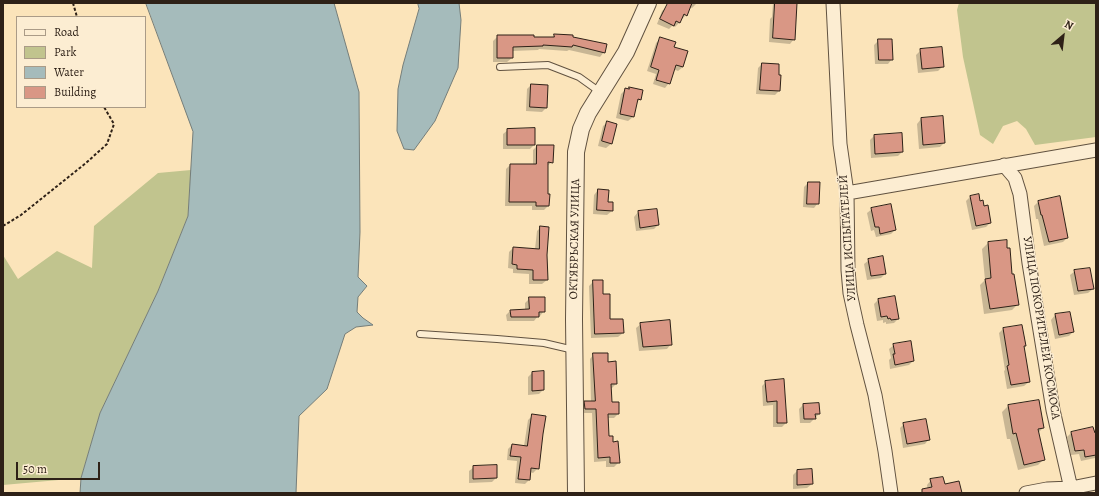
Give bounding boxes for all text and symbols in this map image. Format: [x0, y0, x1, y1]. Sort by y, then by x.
legend [16, 16, 146, 108]
north arrow [1043, 16, 1083, 56]
text: N [1062, 16, 1076, 33]
text: Road [54, 24, 79, 40]
text: Park [54, 44, 77, 60]
text: Water [54, 64, 84, 80]
text: Building [54, 84, 96, 100]
street label: УЛИЦА ИСПЫТАТЕЛЕЙ [836, 174, 860, 302]
street label: ОКТЯБРЬСКАЯ УЛИЦА [567, 178, 583, 300]
street label: УЛИЦА ПОКОРИТЕЛЕЙ КОСМОСА [1019, 235, 1063, 421]
scale bar [18, 454, 102, 480]
text: 50 m [23, 461, 47, 477]

